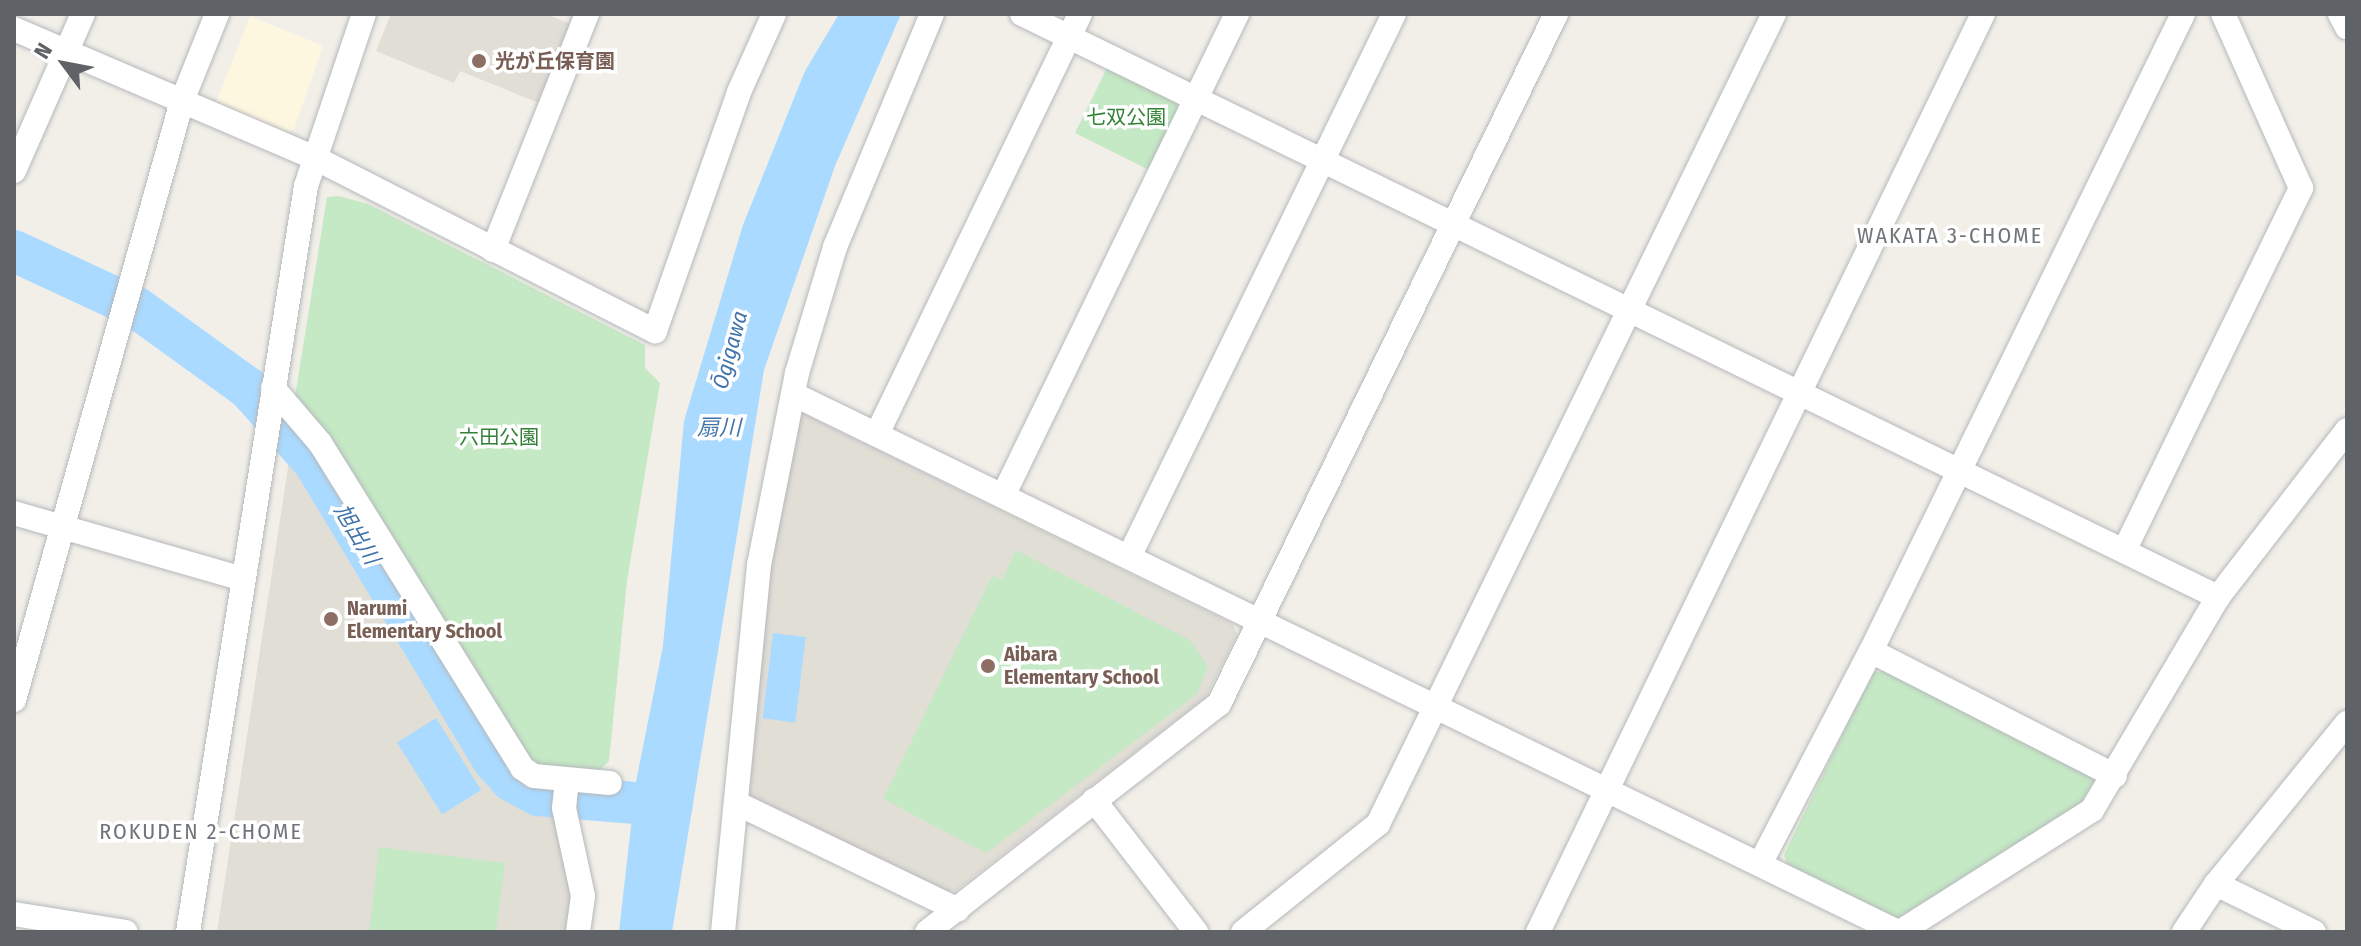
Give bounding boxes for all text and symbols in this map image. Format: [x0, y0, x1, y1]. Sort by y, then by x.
north arrow [24, 24, 104, 104]
text: N [28, 38, 58, 64]
place label: 光が丘保育園 [495, 49, 615, 73]
marker: 光が丘保育園 [470, 52, 488, 70]
park label: 七双公園 [1086, 105, 1166, 129]
district label: WAKATA 3-CHOME [1857, 223, 2043, 249]
water label: Ōgigawa [707, 308, 753, 392]
water label: 扇川 [697, 415, 741, 441]
park label: 六田公園 [459, 425, 539, 449]
water label: 旭出川 [329, 499, 385, 569]
place label: Narumi Elementary School [347, 596, 502, 643]
marker: Narumi Elementary School [322, 610, 340, 628]
place label: Aibara Elementary School [1004, 642, 1159, 689]
marker: Aibara Elementary School [979, 657, 997, 675]
district label: ROKUDEN 2-CHOME [99, 819, 303, 845]

